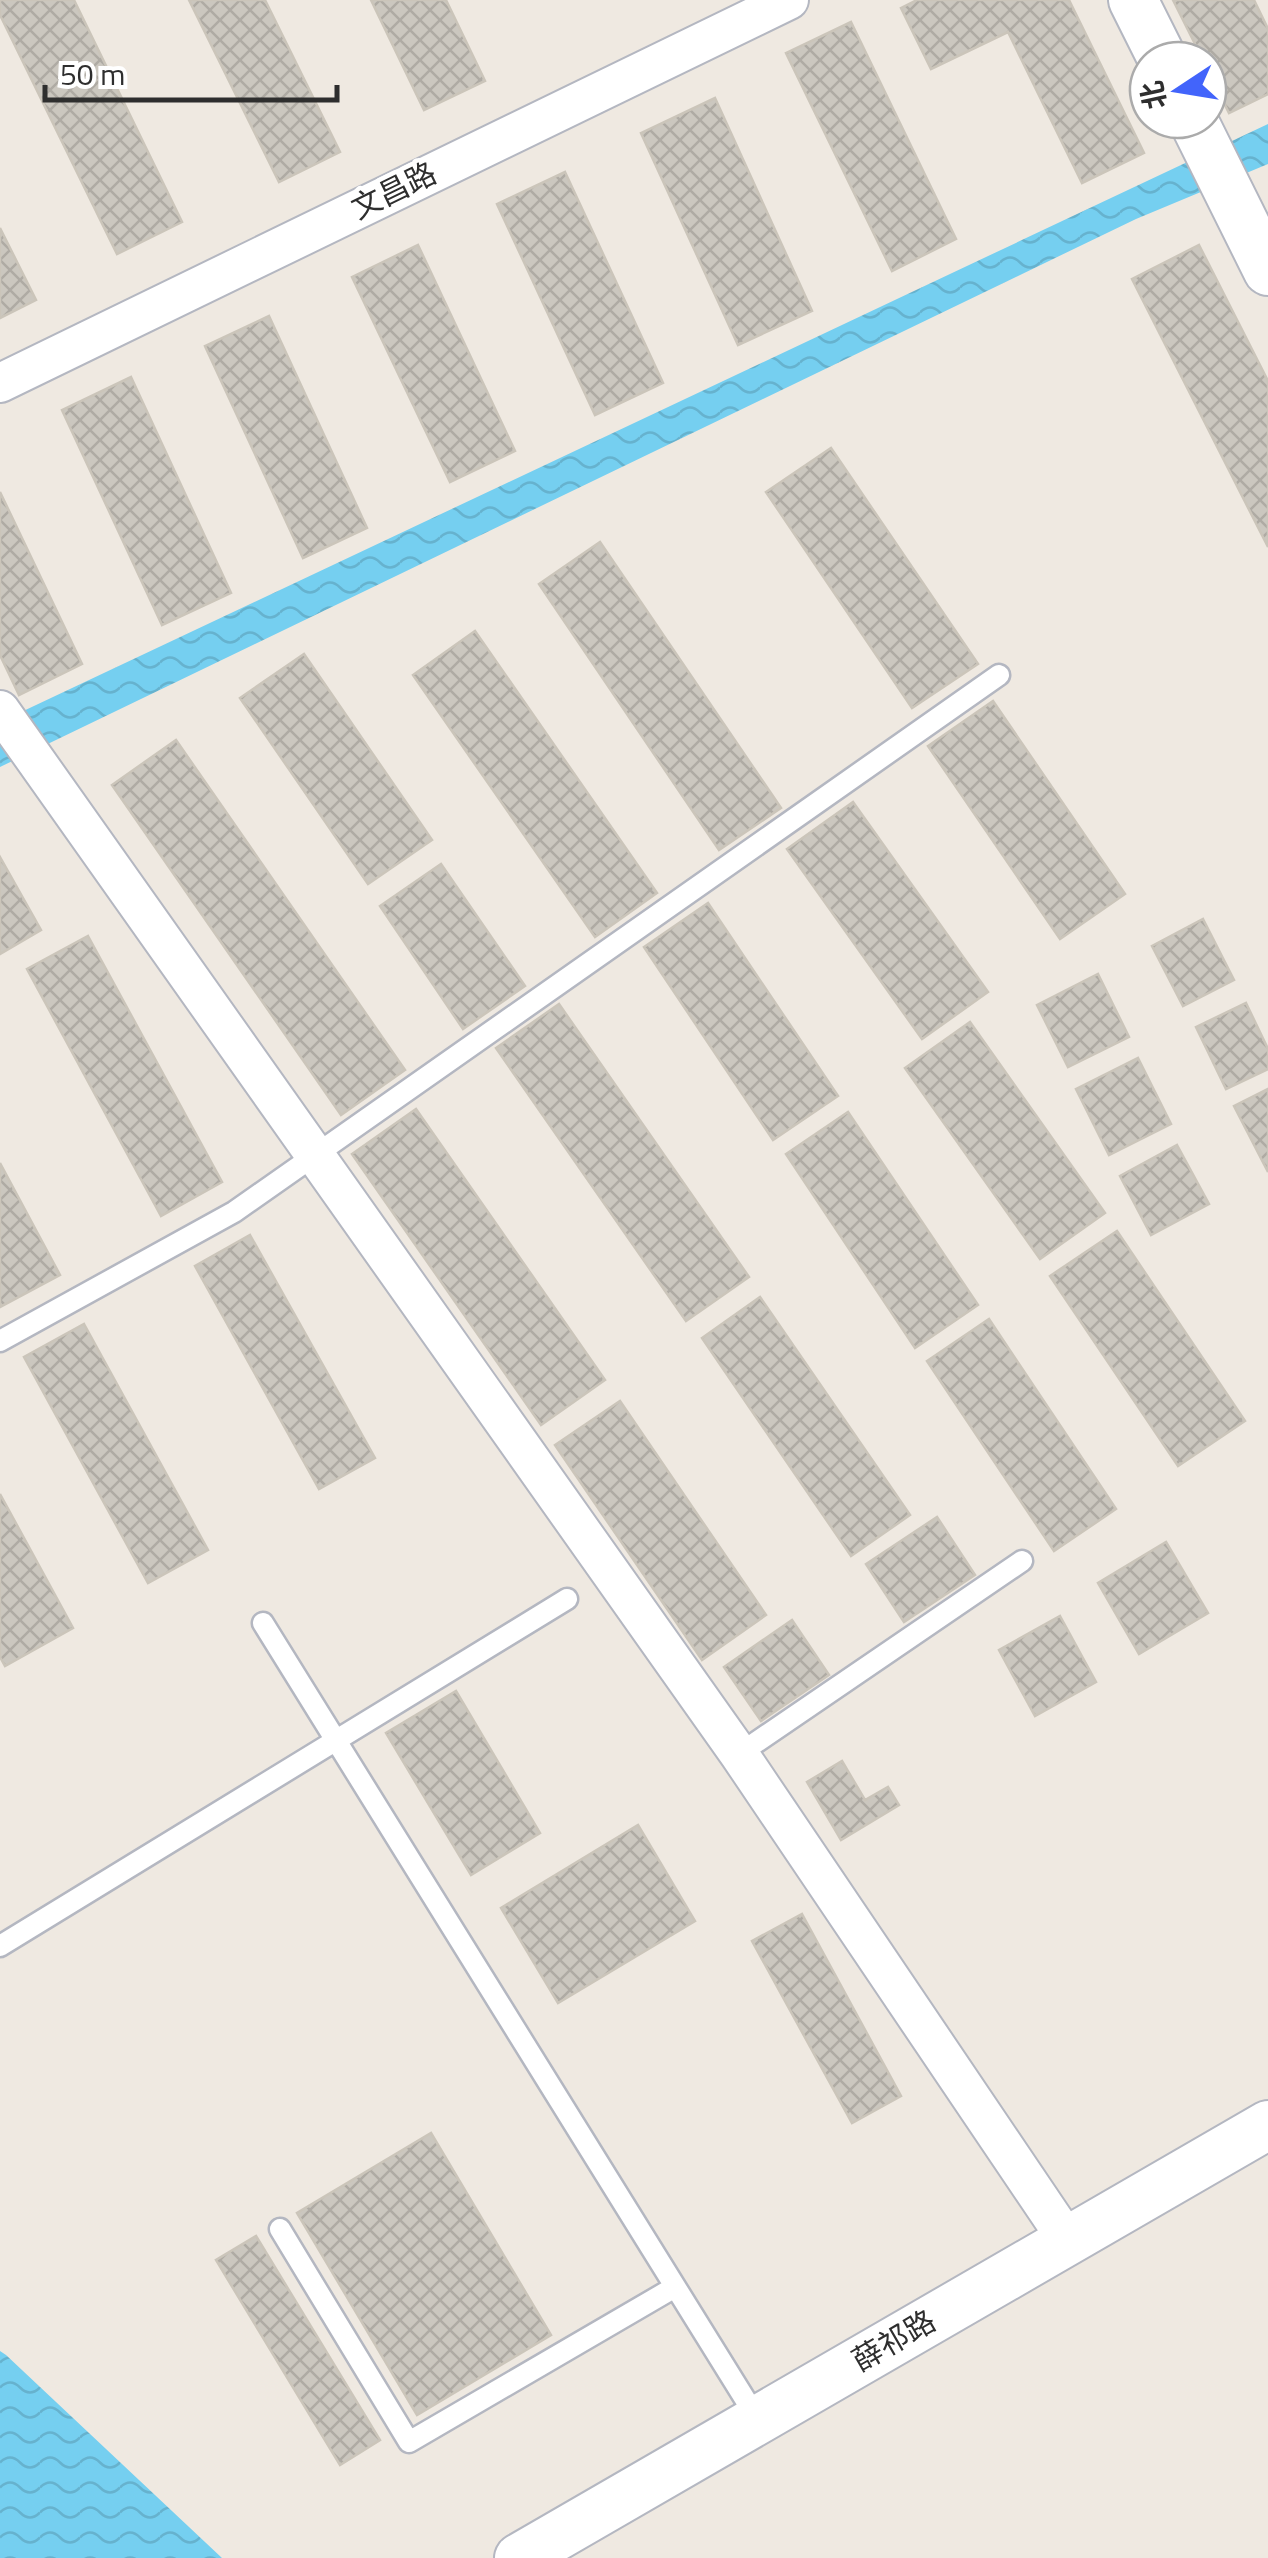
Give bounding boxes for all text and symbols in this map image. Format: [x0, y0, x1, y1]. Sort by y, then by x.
scale bar [45, 40, 338, 102]
north arrow [1128, 40, 1228, 140]
text: 50 m [60, 51, 125, 97]
text: 北 [1129, 77, 1177, 113]
street label: 文昌路 [343, 150, 444, 231]
street label: 薛祁路 [843, 2298, 944, 2383]

